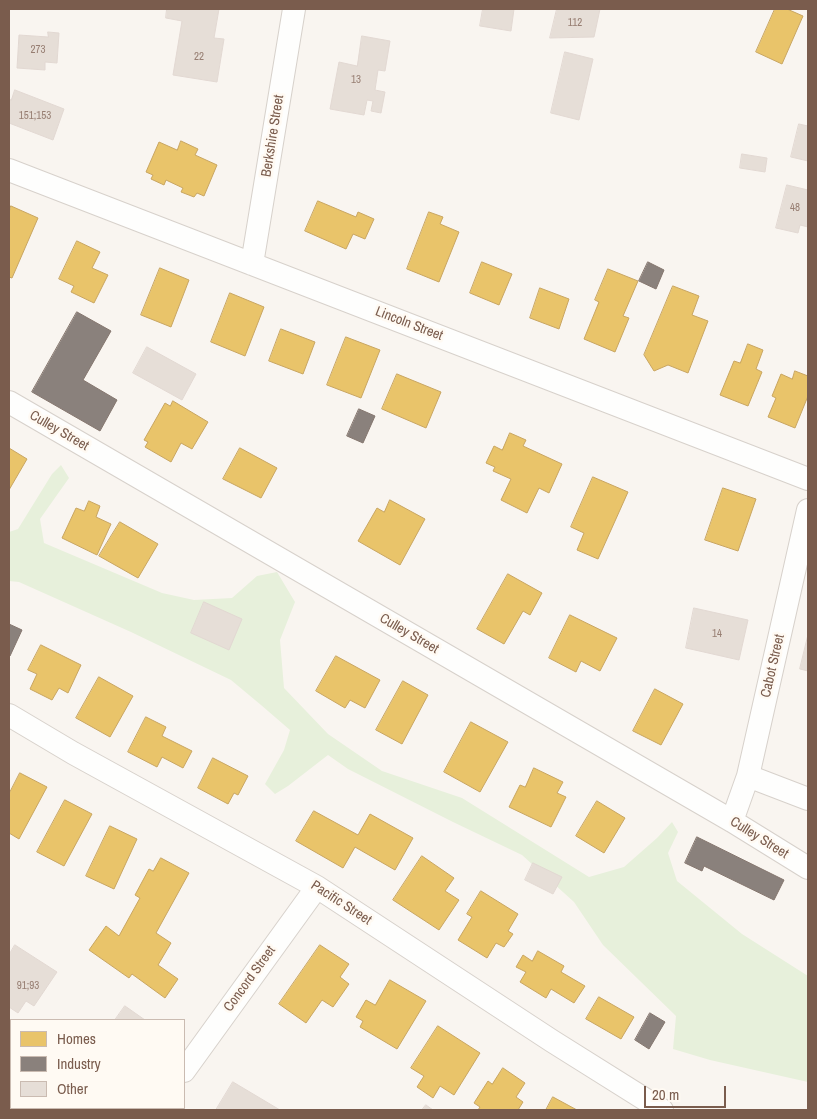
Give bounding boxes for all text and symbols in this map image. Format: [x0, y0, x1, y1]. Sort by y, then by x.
house number: 112 [568, 16, 582, 30]
house number: 273 [30, 43, 46, 57]
house number: 22 [194, 50, 204, 64]
house number: 13 [351, 73, 361, 87]
street label: Berkshire Street [258, 94, 288, 178]
house number: 151;153 [19, 109, 51, 123]
house number: 48 [790, 201, 800, 215]
street label: Lincoln Street [373, 303, 445, 345]
street label: Culley Street [26, 407, 92, 455]
street label: Culley Street [376, 610, 442, 658]
house number: 14 [712, 627, 722, 641]
street label: Cabot Street [758, 633, 788, 699]
street label: Culley Street [727, 813, 791, 863]
street label: Pacific Street [308, 877, 374, 929]
street label: Concord Street [221, 943, 279, 1015]
house number: 91;93 [17, 979, 39, 993]
legend [10, 1019, 185, 1109]
text: Homes [57, 1028, 96, 1049]
text: Industry [57, 1053, 101, 1074]
scale bar [647, 1076, 730, 1108]
text: Other [57, 1078, 88, 1099]
text: 20 m [652, 1084, 679, 1105]

